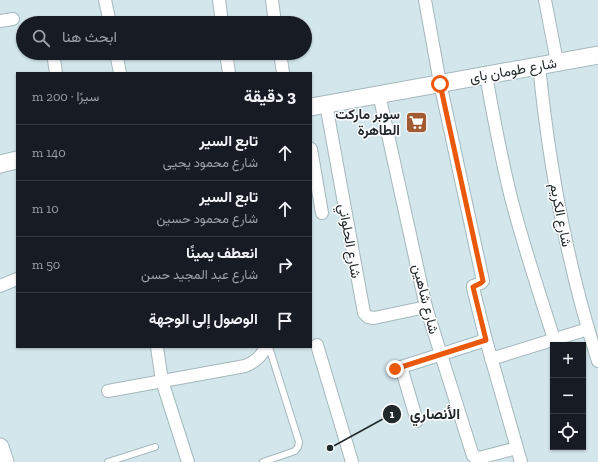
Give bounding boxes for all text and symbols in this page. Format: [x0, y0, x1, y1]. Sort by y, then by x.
search box [16, 16, 312, 60]
icon: search [30, 27, 52, 49]
text: ابحث هنا [62, 28, 117, 46]
street label: شارع طومان باى [468, 54, 558, 88]
route start [431, 75, 449, 93]
text: 3 دقيقة [244, 86, 296, 106]
text: سيرًا · 200 m [32, 89, 99, 104]
place label: سوبر ماركت الطاهرة [335, 106, 400, 139]
supermarket icon: سوبر ماركت الطاهرة [403, 109, 429, 135]
text: تابع السير [199, 132, 258, 150]
icon: ahead [274, 142, 296, 164]
text: 140 m [32, 145, 66, 160]
text: شارع محمود يحيى [163, 155, 258, 170]
street label: شارع الكريم [544, 182, 575, 249]
text: تابع السير [199, 188, 258, 206]
icon: ahead [274, 198, 296, 220]
text: 10 m [32, 201, 59, 216]
street label: شارع الحلواني [332, 203, 364, 280]
text: شارع محمود حسين [156, 211, 258, 226]
text: انعطف يمينًا [186, 244, 258, 262]
icon: right [274, 254, 296, 276]
text: 50 m [32, 257, 60, 272]
street label: شارع شاهين [407, 262, 442, 336]
text: شارع عبد المجيد حسن [141, 267, 258, 282]
text: الوصول إلى الوجهة [149, 310, 258, 328]
icon: arrive [274, 310, 296, 332]
map controls [550, 342, 586, 450]
button: + [550, 342, 586, 378]
route end [386, 360, 404, 378]
button: − [550, 378, 586, 414]
callout: الأنصاري [382, 400, 468, 427]
text: الأنصاري [410, 405, 460, 427]
text: 1 [390, 407, 395, 421]
button: locate [550, 414, 586, 450]

